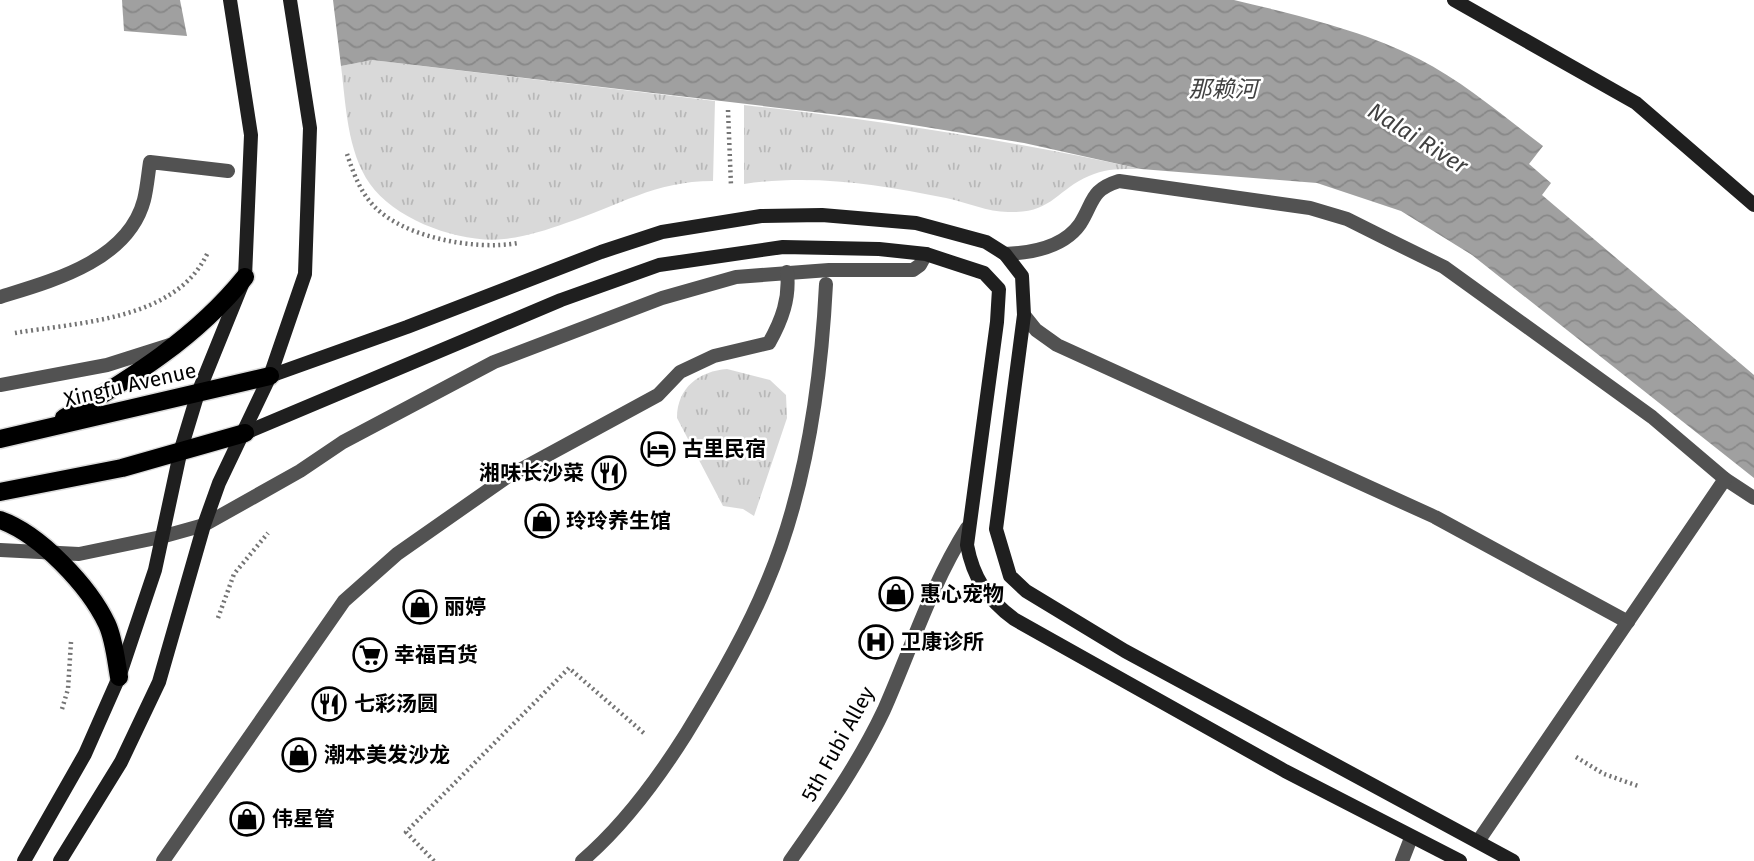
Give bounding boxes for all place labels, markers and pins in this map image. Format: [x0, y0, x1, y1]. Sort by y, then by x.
hotel icon: 古里民宿 [639, 430, 677, 468]
place label: 古里民宿 [682, 436, 766, 462]
restaurant icon: 湘味长沙菜 [590, 454, 628, 492]
place label: 湘味长沙菜 [479, 460, 584, 486]
shop icon: 玲玲养生馆 [523, 502, 561, 540]
place label: 玲玲养生馆 [566, 508, 671, 534]
shop icon: 惠心宠物 [877, 575, 915, 613]
place label: 惠心宠物 [920, 581, 1004, 607]
shop icon: 丽婷 [401, 588, 439, 626]
place label: 丽婷 [444, 594, 486, 620]
hospital icon: 卫康诊所 [857, 623, 895, 661]
place label: 卫康诊所 [900, 629, 984, 655]
supermarket icon: 幸福百货 [351, 636, 389, 674]
place label: 幸福百货 [394, 642, 478, 668]
restaurant icon: 七彩汤圆 [310, 685, 348, 723]
place label: 七彩汤圆 [354, 691, 438, 717]
shop icon: 潮本美发沙龙 [280, 736, 318, 774]
place label: 潮本美发沙龙 [324, 742, 450, 768]
shop icon: 伟星管 [228, 800, 266, 838]
place label: 伟星管 [272, 806, 335, 832]

